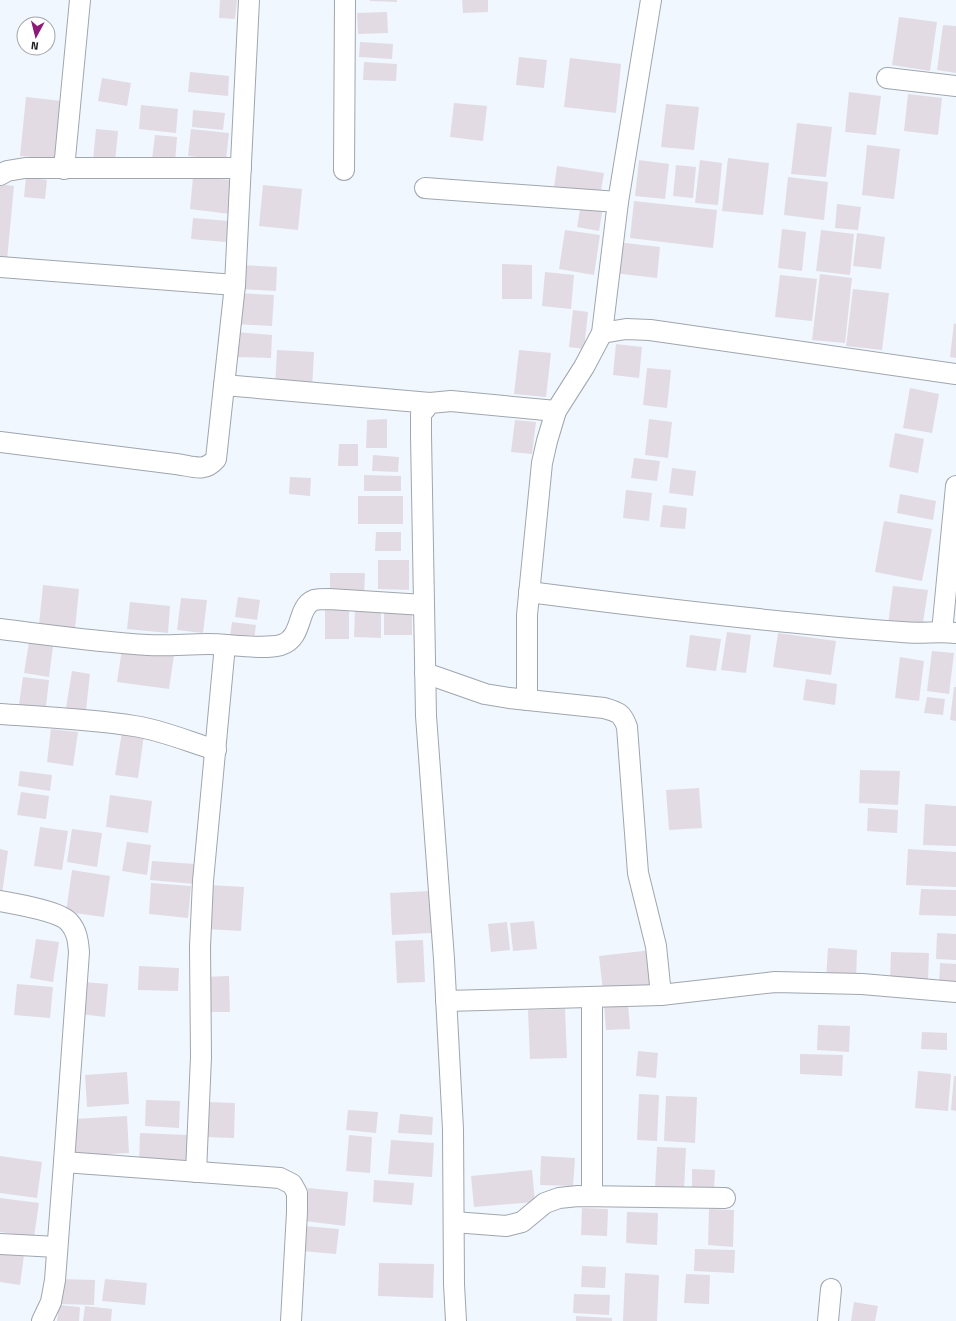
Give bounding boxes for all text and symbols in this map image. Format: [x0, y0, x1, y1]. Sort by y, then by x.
north arrow [16, 16, 56, 56]
text: N [30, 38, 40, 54]

